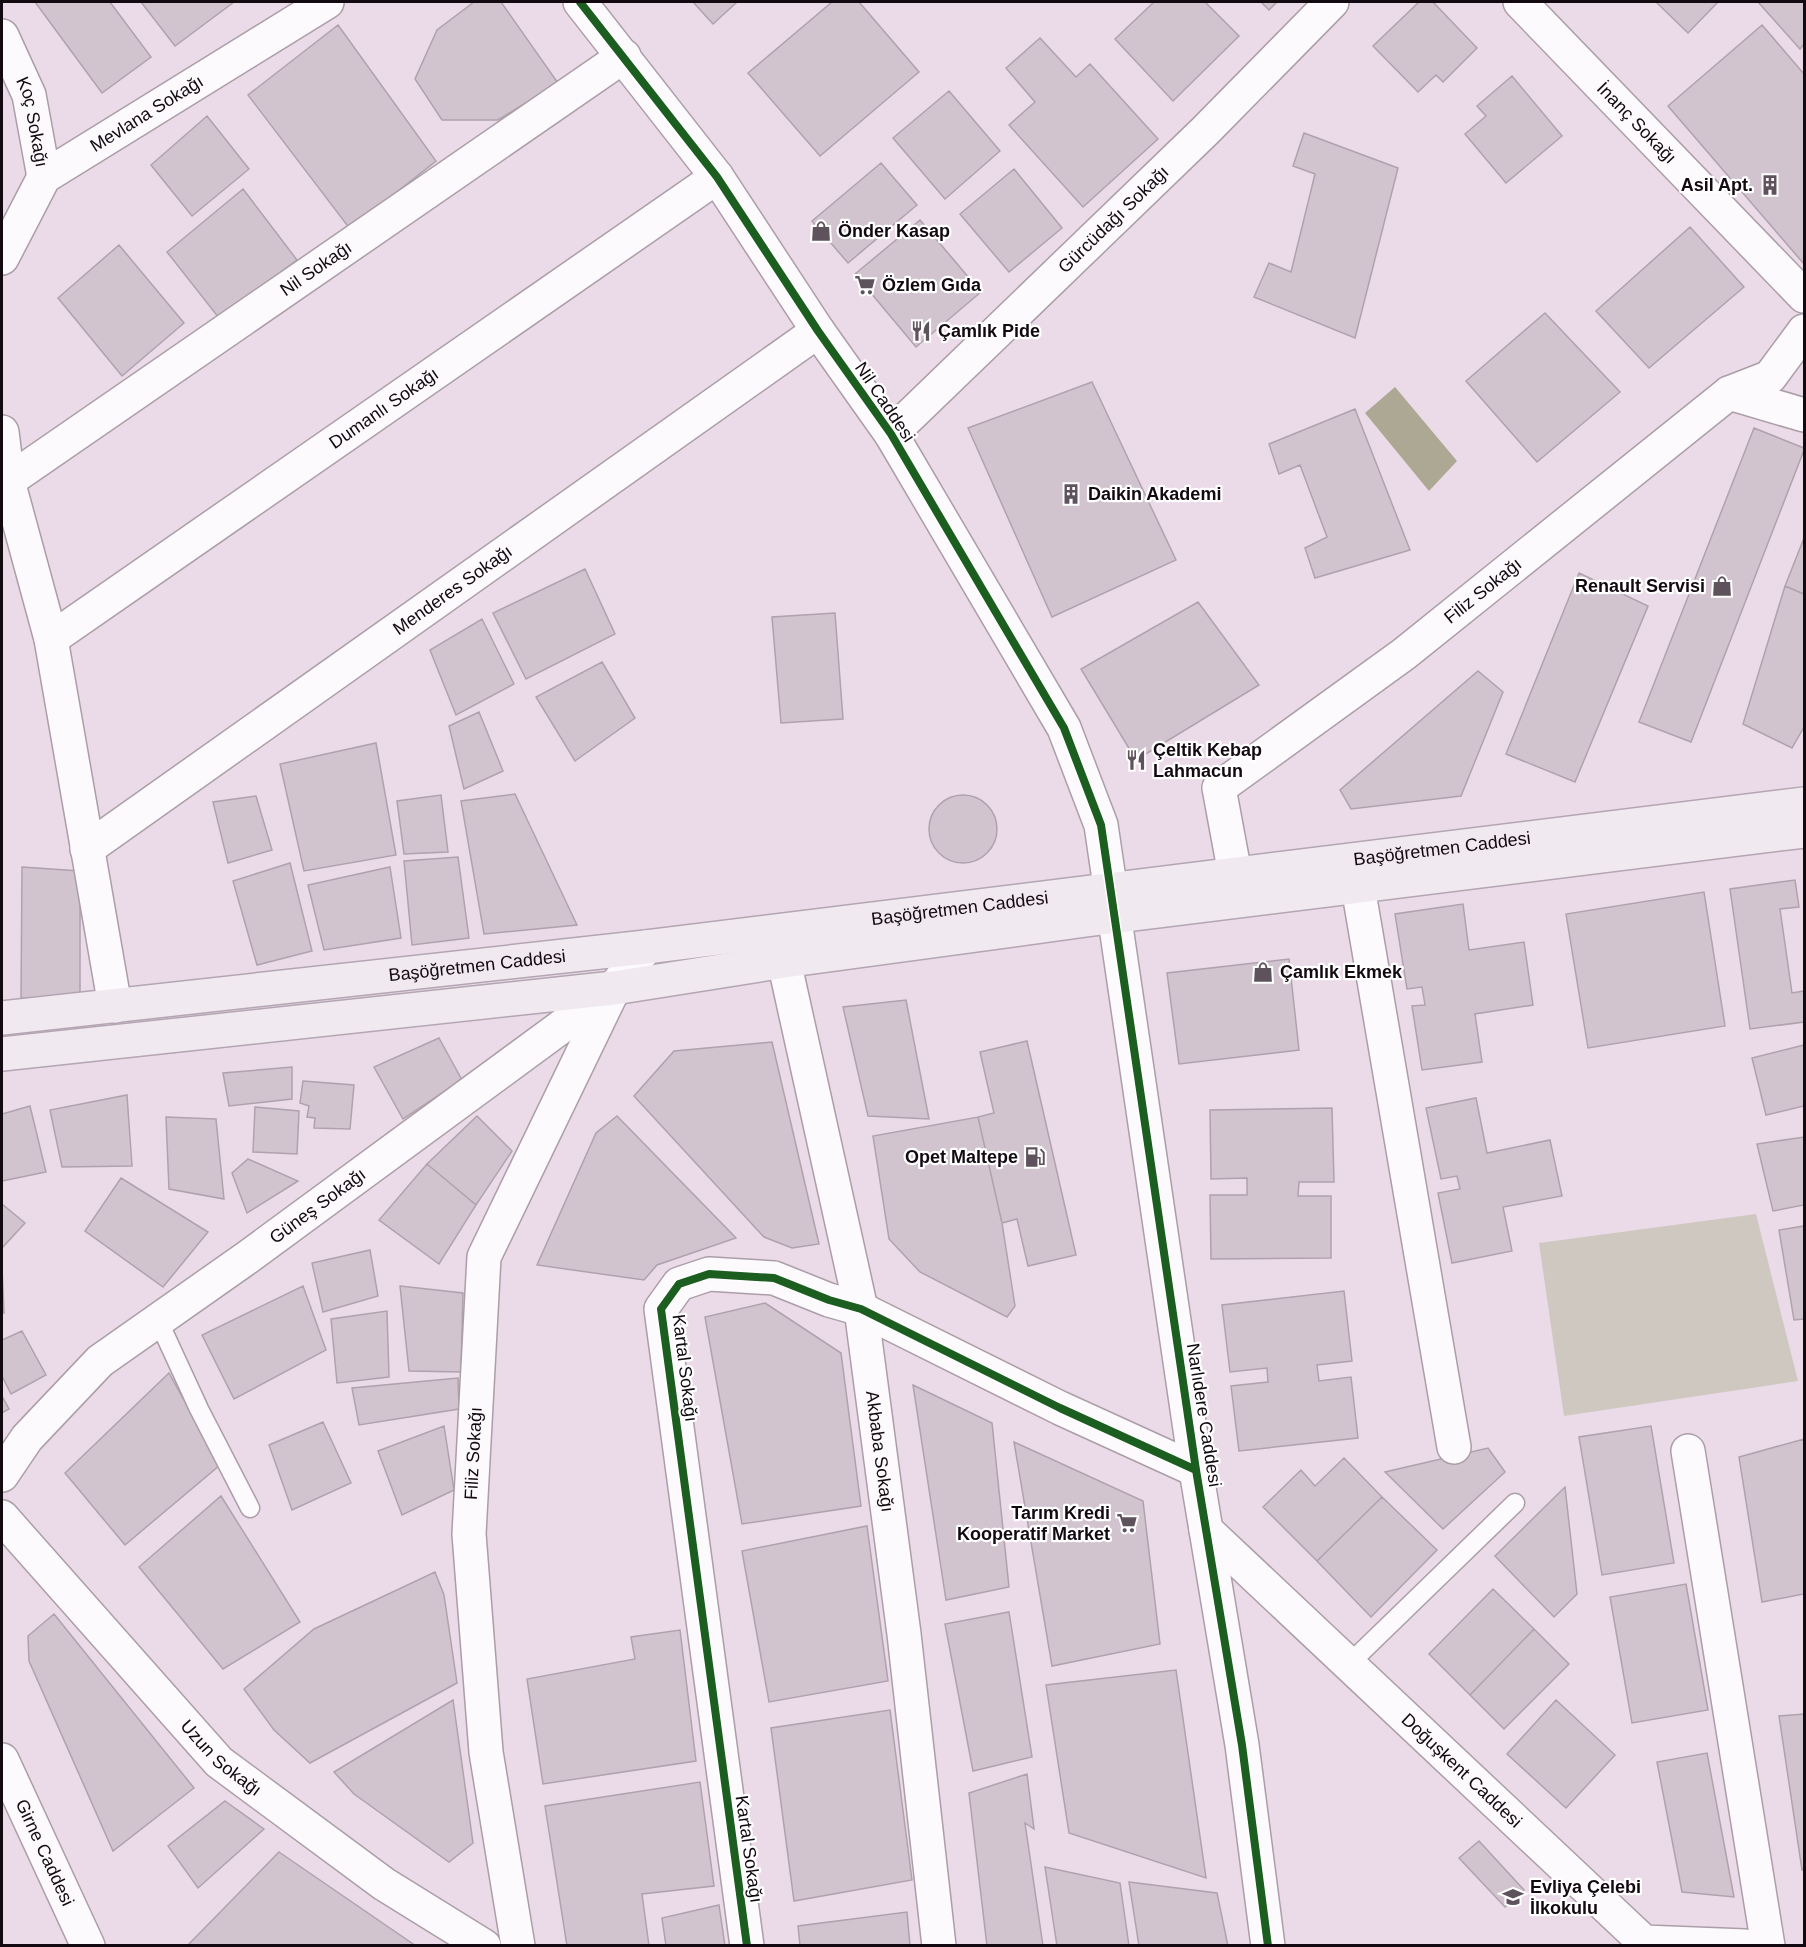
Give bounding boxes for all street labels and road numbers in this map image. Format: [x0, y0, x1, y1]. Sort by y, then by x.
street label: Mevlana Sokağı [87, 71, 207, 156]
street label: Koç Sokağı [12, 74, 52, 169]
street label: İnanç Sokağı [1593, 78, 1680, 168]
street label: Gürcüdağı Sokağı [1054, 162, 1173, 277]
street label: Nil Sokağı [276, 237, 355, 300]
street label: Nil Caddesi [851, 358, 919, 446]
street label: Dumanlı Sokağı [325, 363, 442, 453]
street label: Menderes Sokağı [389, 541, 516, 639]
street label: Filiz Sokağı [1440, 554, 1525, 628]
street label: Başöğretmen Caddesi [1352, 828, 1532, 870]
street label: Başöğretmen Caddesi [870, 887, 1049, 929]
street label: Başöğretmen Caddesi [387, 946, 567, 985]
street label: Güneş Sokağı [266, 1164, 369, 1248]
street label: Kartal Sokağı [668, 1313, 702, 1423]
street label: Narlıdere Caddesi [1183, 1342, 1225, 1488]
street label: Akbaba Sokağı [862, 1389, 898, 1513]
street label: Filiz Sokağı [461, 1406, 486, 1500]
street label: Doğuşkent Caddesi [1398, 1709, 1526, 1832]
street label: Uzun Sokağı [176, 1716, 265, 1800]
street label: Kartal Sokağı [732, 1794, 766, 1904]
street label: Girne Caddesi [12, 1796, 78, 1909]

